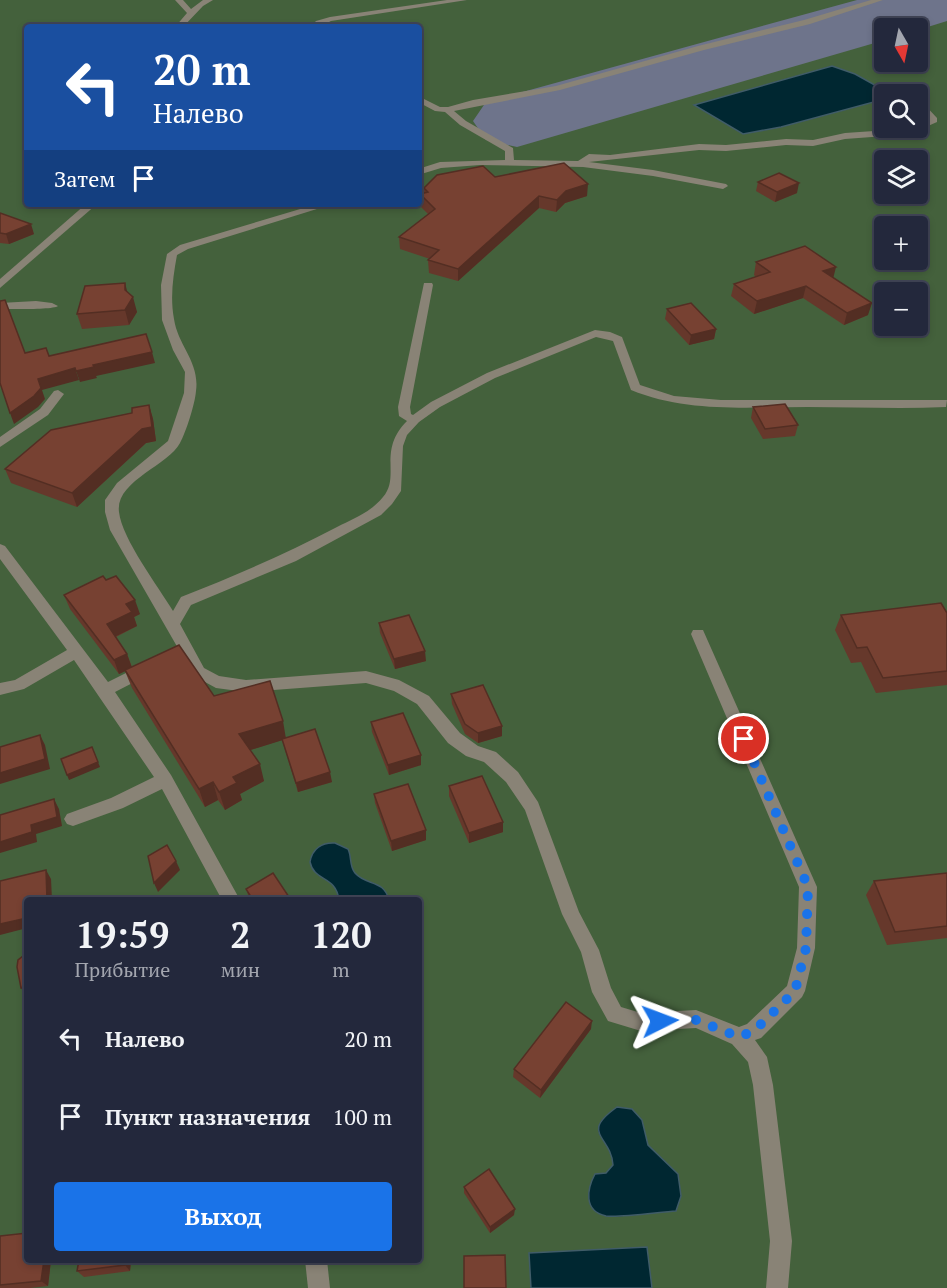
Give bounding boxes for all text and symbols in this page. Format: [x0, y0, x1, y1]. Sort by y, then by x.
north arrow [874, 18, 928, 72]
map controls [874, 18, 928, 336]
text: 20 m [153, 41, 251, 97]
icon: left [54, 48, 132, 126]
button: search [874, 84, 928, 138]
text: Налево [153, 95, 244, 131]
button: layers [874, 150, 928, 204]
icon: arrive [127, 162, 160, 195]
text: Затем [54, 164, 115, 193]
button: + [874, 216, 928, 270]
button: − [874, 282, 928, 336]
pin [718, 713, 769, 764]
icon: arrive [727, 722, 760, 755]
text: 19:59 [76, 911, 169, 958]
text: 2 [230, 911, 251, 958]
text: 120 [310, 911, 372, 958]
text: Прибытие [74, 956, 170, 983]
text: мин [221, 956, 260, 983]
text: m [332, 956, 350, 983]
position arrow [628, 989, 692, 1053]
icon: left [54, 1022, 87, 1055]
text: Налево [105, 1024, 185, 1053]
text: 20 m [344, 1024, 392, 1053]
icon: arrive [54, 1100, 87, 1133]
text: Пункт назначения [105, 1102, 310, 1131]
text: 100 m [332, 1102, 392, 1131]
button: Выход [54, 1182, 392, 1251]

